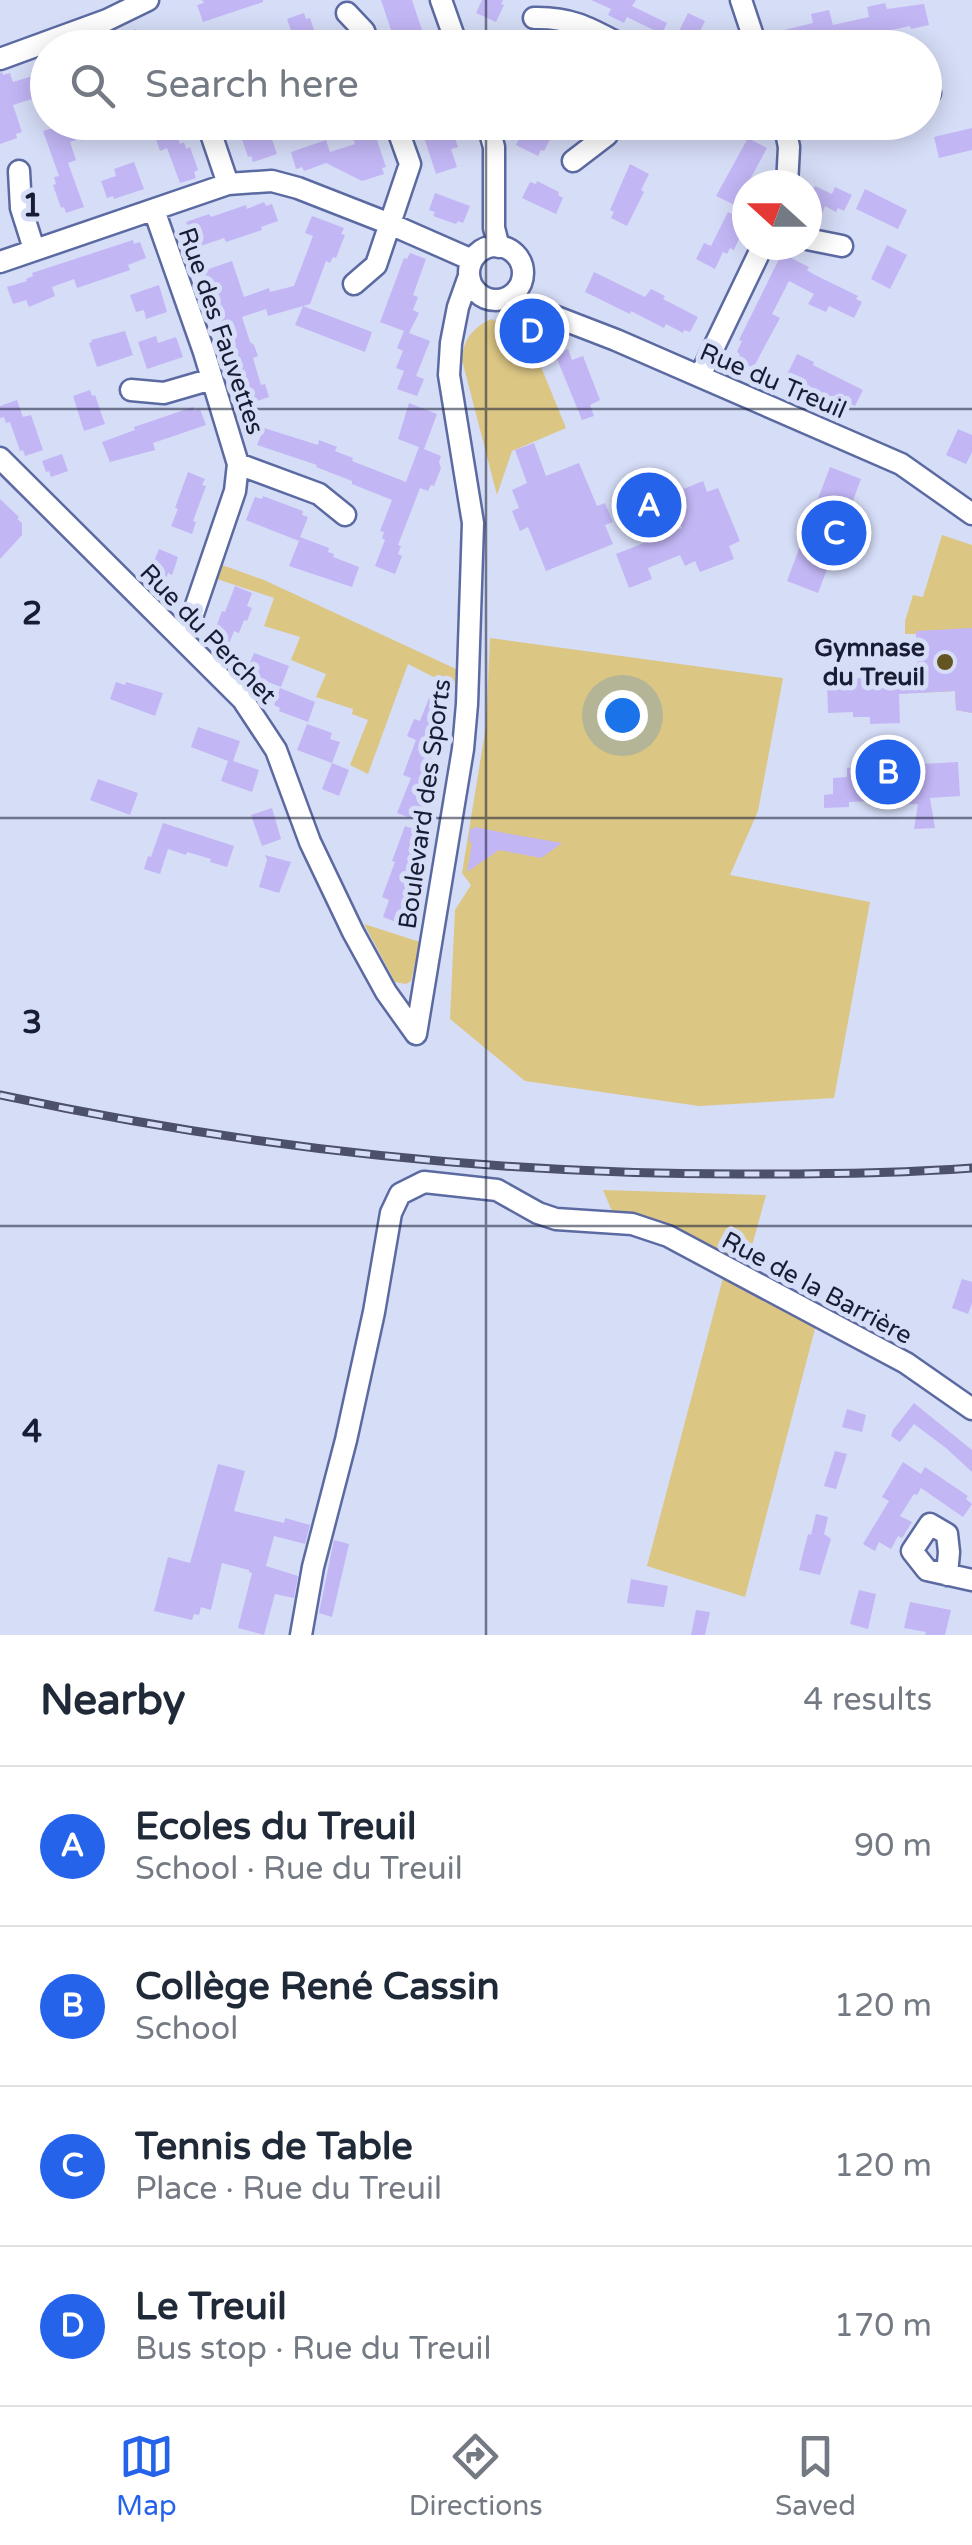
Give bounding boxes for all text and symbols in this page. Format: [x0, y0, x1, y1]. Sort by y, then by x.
search box [30, 30, 942, 140]
icon: search [65, 58, 120, 113]
text: Search here [145, 62, 359, 108]
north arrow [732, 170, 822, 260]
text: 1 [22, 187, 42, 225]
street label: Rue des Fauvettes [172, 224, 270, 438]
pin: D [500, 294, 564, 368]
street label: Rue du Treuil [695, 337, 851, 425]
pin: A [616, 468, 682, 542]
pin: C [802, 496, 866, 570]
street label: Rue du Perchet [134, 558, 283, 711]
text: 2 [22, 595, 42, 633]
place label: Gymnase du Treuil [814, 633, 925, 692]
marker: Gymnase du Treuil [934, 651, 956, 673]
street label: Boulevard des Sports [393, 677, 457, 931]
your location [597, 690, 648, 741]
pin: B [856, 734, 920, 810]
text: 3 [22, 1004, 42, 1042]
street label: Rue de la Barrière [717, 1225, 917, 1351]
text: 4 [22, 1413, 42, 1451]
text: Nearby [40, 1675, 185, 1726]
text: 4 results [803, 1681, 932, 1719]
text: Ecoles du Treuil [135, 1804, 416, 1850]
text: A [61, 1827, 84, 1865]
text: 90 m [854, 1827, 932, 1865]
text: School · Rue du Treuil [135, 1850, 463, 1888]
text: Collège René Cassin [135, 1964, 500, 2010]
text: B [61, 1987, 84, 2025]
text: 120 m [834, 1987, 932, 2025]
text: School [135, 2010, 238, 2048]
text: Tennis de Table [135, 2124, 413, 2170]
text: C [61, 2147, 84, 2185]
text: 120 m [834, 2147, 932, 2185]
text: Place · Rue du Treuil [135, 2170, 442, 2208]
text: Le Treuil [135, 2284, 287, 2330]
text: D [60, 2307, 85, 2345]
text: 170 m [834, 2307, 932, 2345]
text: Bus stop · Rue du Treuil [135, 2330, 492, 2368]
tab: Map [116, 2429, 177, 2523]
tab: Directions [409, 2429, 543, 2523]
tab: Saved [775, 2429, 856, 2523]

